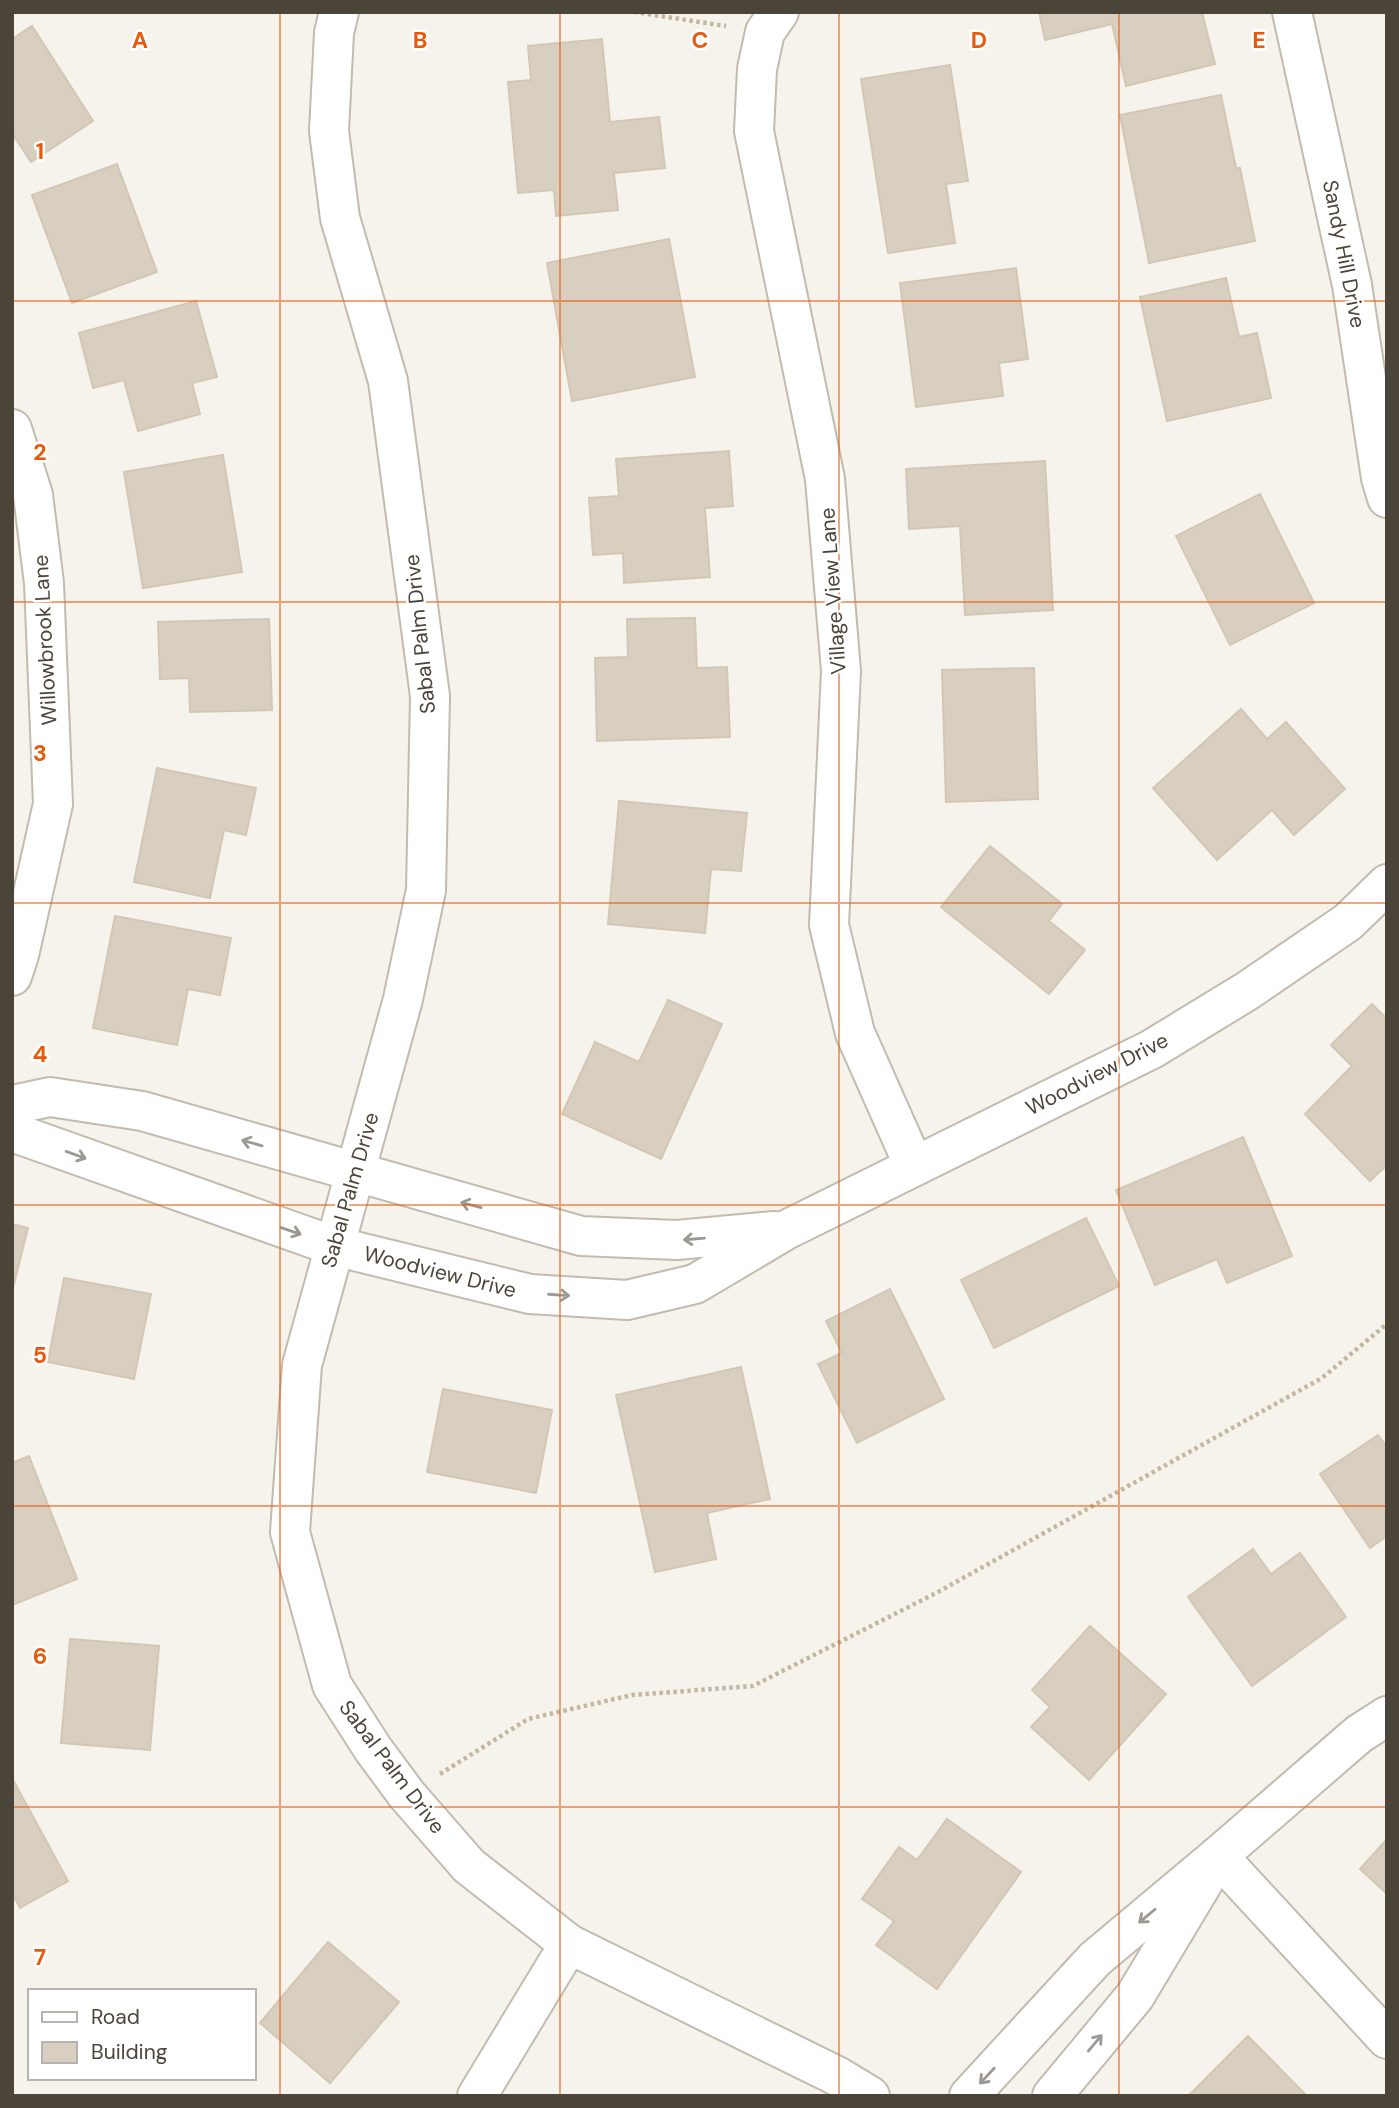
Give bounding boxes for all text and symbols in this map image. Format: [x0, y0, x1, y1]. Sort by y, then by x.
text: A [132, 25, 148, 55]
text: B [413, 25, 427, 55]
text: C [692, 25, 708, 55]
text: D [971, 25, 987, 55]
text: E [1252, 25, 1266, 55]
text: 1 [36, 136, 44, 166]
street label: Sandy Hill Drive [1316, 178, 1372, 330]
text: 2 [33, 437, 47, 467]
street label: Village View Lane [813, 506, 853, 675]
street label: Sabal Palm Drive [398, 553, 442, 715]
street label: Willowbrook Lane [27, 554, 63, 726]
text: 3 [33, 738, 47, 768]
street label: Woodview Drive [1021, 1026, 1173, 1122]
text: 4 [33, 1039, 48, 1069]
street label: Sabal Palm Drive [314, 1109, 386, 1271]
one-way arrow [241, 1136, 264, 1149]
one-way arrow [65, 1150, 87, 1162]
one-way arrow [460, 1198, 483, 1211]
one-way arrow [279, 1226, 301, 1238]
one-way arrow [683, 1233, 706, 1246]
street label: Woodview Drive [361, 1240, 519, 1305]
one-way arrow [547, 1289, 570, 1302]
text: 5 [33, 1340, 47, 1370]
text: 6 [33, 1641, 47, 1671]
street label: Sabal Palm Drive [333, 1695, 451, 1839]
one-way arrow [1139, 1908, 1157, 1924]
text: 7 [34, 1942, 46, 1972]
legend [28, 1989, 256, 2080]
text: Road [91, 2003, 140, 2031]
one-way arrow [1087, 2035, 1103, 2053]
text: Building [91, 2038, 168, 2066]
one-way arrow [978, 2068, 995, 2085]

